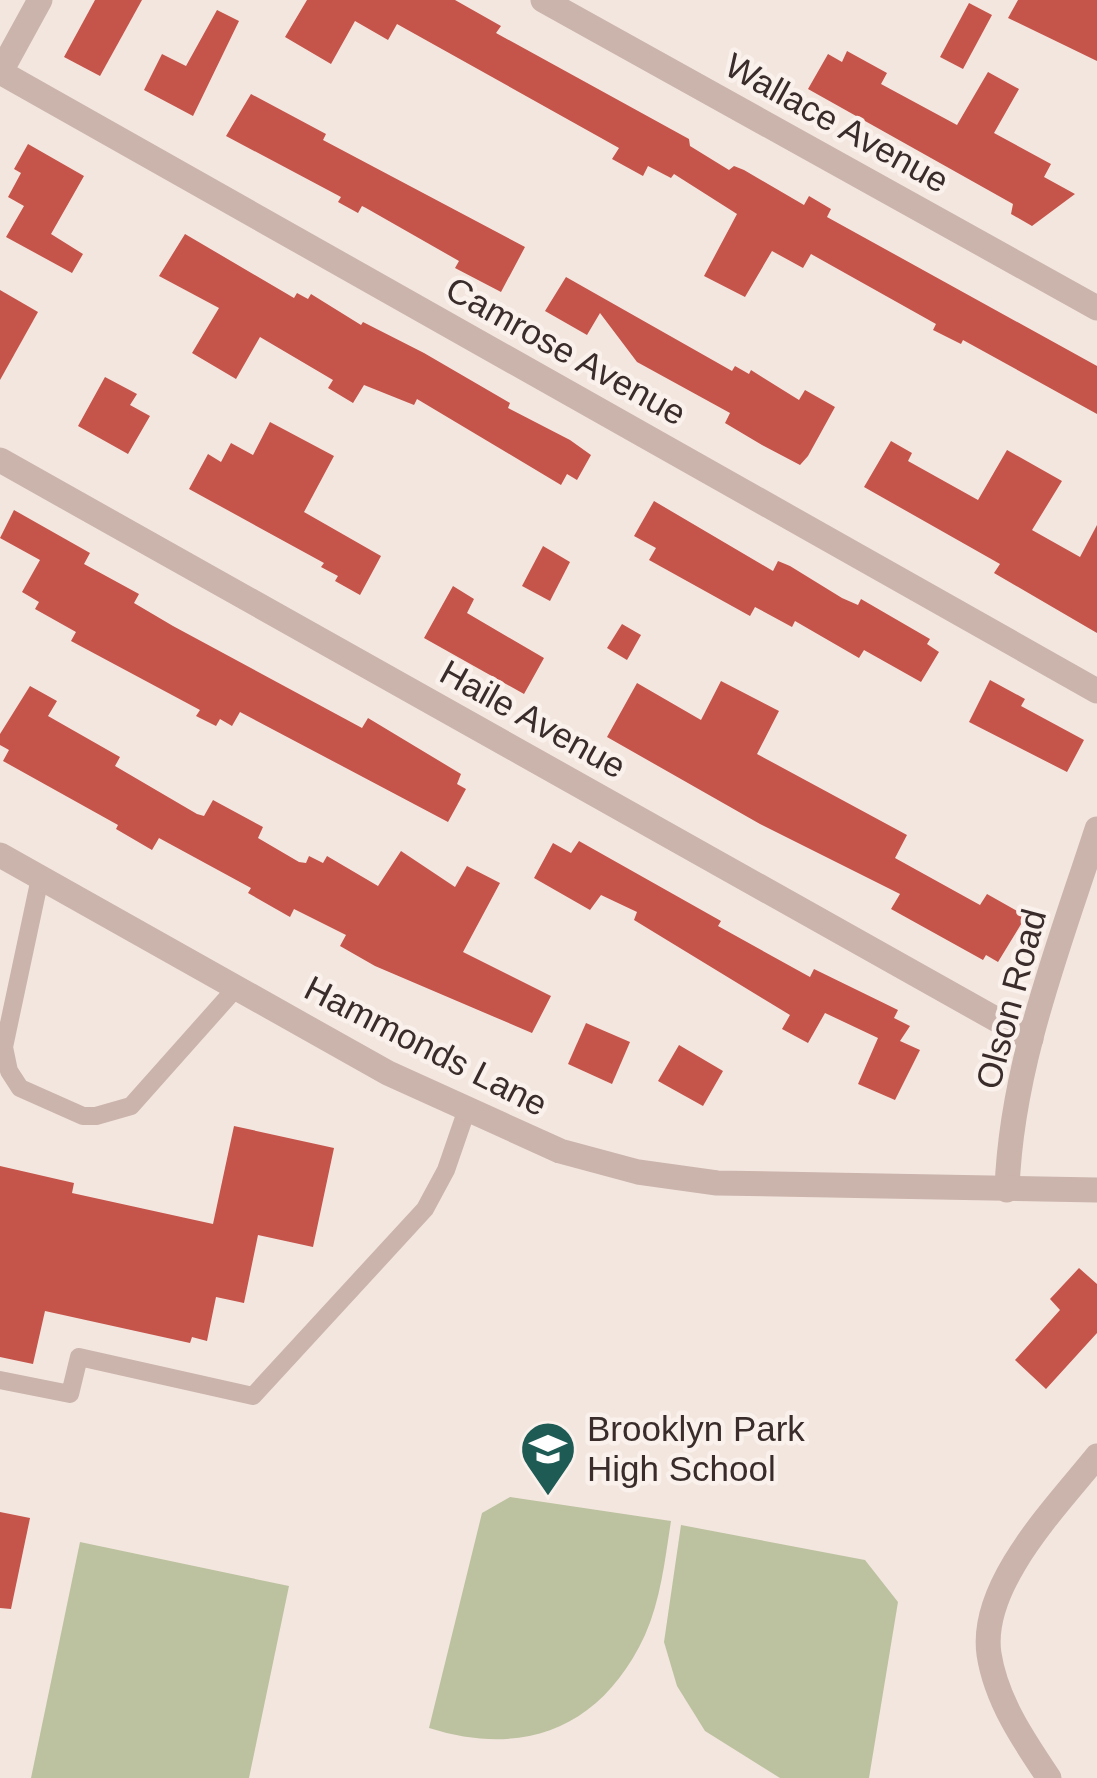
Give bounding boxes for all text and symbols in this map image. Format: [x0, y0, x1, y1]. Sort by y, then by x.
street label: Wallace Avenue [719, 45, 956, 200]
street label: Camrose Avenue [440, 269, 693, 433]
street label: Haile Avenue [434, 652, 633, 785]
street label: Olson Road [968, 905, 1053, 1093]
street label: Hammonds Lane [299, 968, 554, 1123]
place label: Brooklyn Park High School [587, 1409, 805, 1488]
school or university icon: Brooklyn Park High School [518, 1419, 578, 1498]

